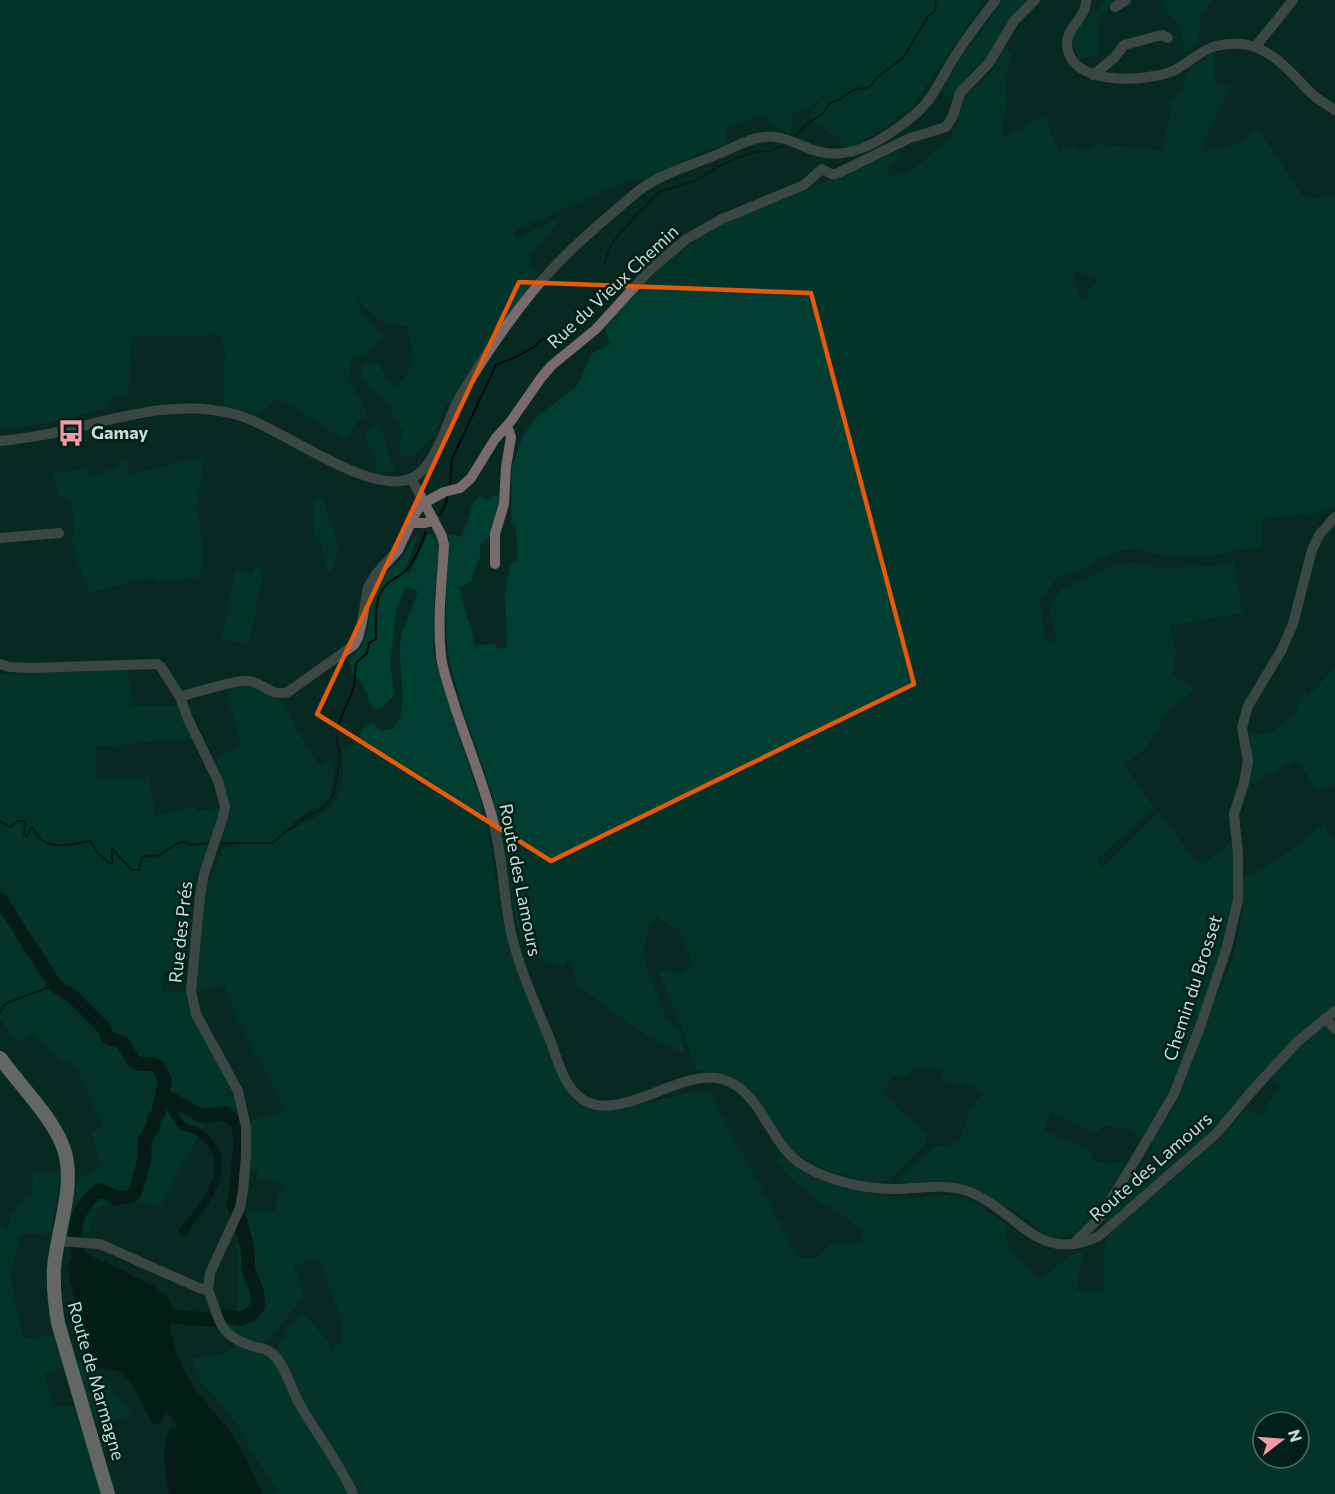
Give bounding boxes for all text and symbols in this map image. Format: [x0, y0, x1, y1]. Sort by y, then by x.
street label: Rue du Vieux Chemin [542, 220, 682, 353]
bus stop icon: Gamay [56, 418, 86, 448]
place label: Gamay [91, 421, 149, 443]
street label: Route des Lamours [495, 801, 547, 958]
street label: Rue des Prés [164, 880, 196, 984]
street label: Chemin du Brosset [1158, 912, 1226, 1064]
street label: Route des Lamours [1085, 1107, 1216, 1225]
street label: Route de Marmagne [64, 1299, 130, 1463]
north arrow [1251, 1410, 1311, 1470]
text: N [1285, 1427, 1307, 1444]

